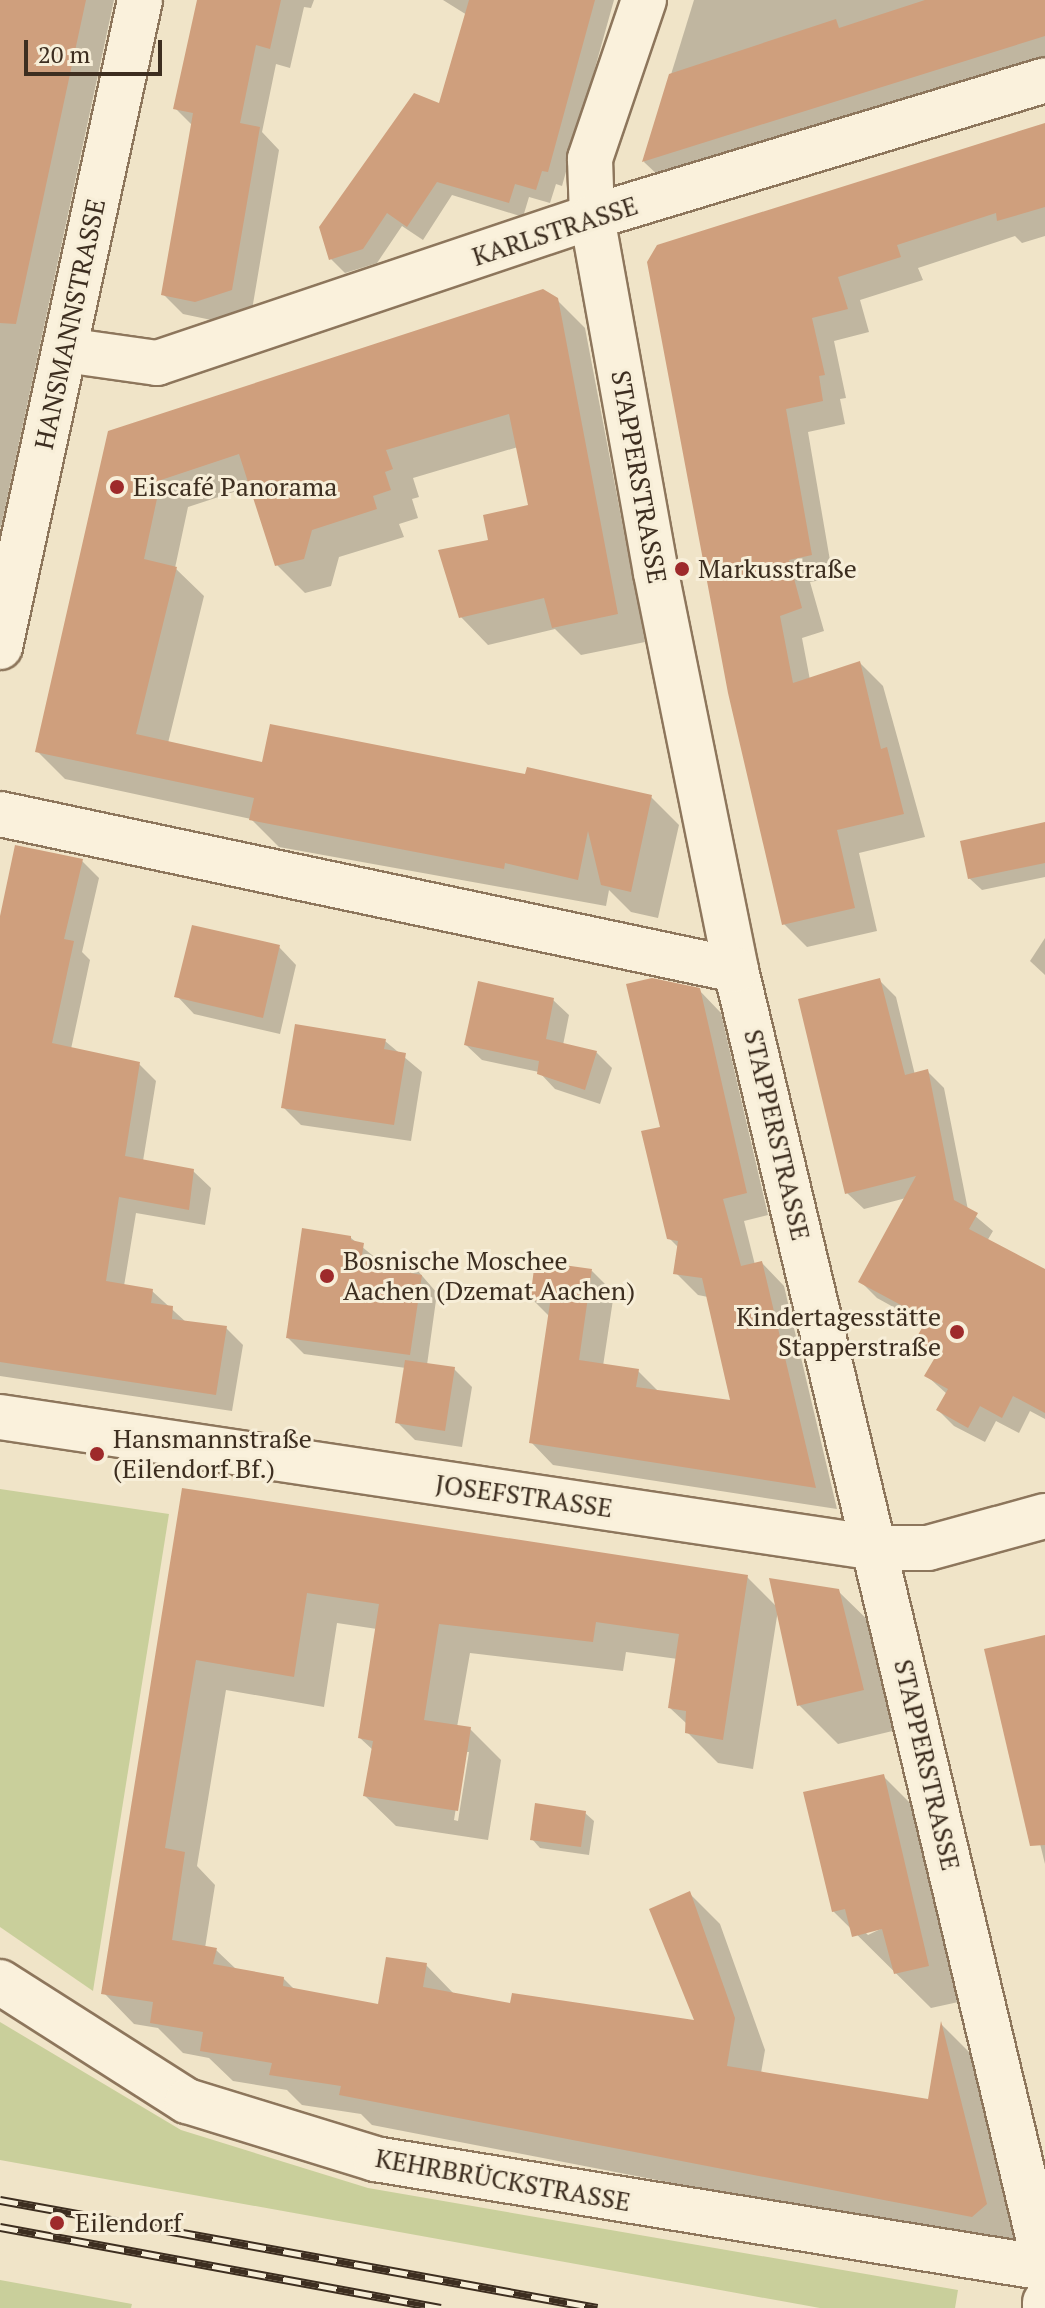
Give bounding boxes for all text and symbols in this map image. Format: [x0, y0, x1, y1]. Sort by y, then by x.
scale bar [28, 24, 166, 74]
text: 20 m [38, 38, 90, 70]
street label: KARLSTRASSE [468, 190, 642, 272]
street label: HANSMANNSTRASSE [28, 196, 112, 452]
street label: STAPPERSTRASSE [605, 368, 673, 586]
place label: Eiscafé Panorama [133, 471, 337, 503]
marker: Eiscafé Panorama [108, 478, 126, 496]
place label: Markusstraße [698, 553, 857, 585]
marker: Markusstraße [673, 560, 691, 578]
street label: STAPPERSTRASSE [738, 1026, 816, 1244]
place label: Bosnische Moschee Aachen (Dzemat Aachen) [343, 1245, 636, 1306]
marker: Bosnische Moschee Aachen (Dzemat Aachen) [318, 1267, 336, 1285]
place label: Kindertagesstätte Stapperstraße [736, 1301, 941, 1362]
marker: Kindertagesstätte Stapperstraße [948, 1323, 966, 1341]
place label: Hansmannstraße (Eilendorf Bf.) [113, 1423, 312, 1484]
marker: Hansmannstraße (Eilendorf Bf.) [88, 1445, 106, 1463]
street label: JOSEFSTRASSE [433, 1468, 615, 1524]
street label: STAPPERSTRASSE [888, 1656, 966, 1874]
street label: KEHRBRÜCKSTRASSE [373, 2142, 633, 2218]
place label: Eilendorf [75, 2207, 182, 2239]
marker: Eilendorf [46, 2212, 68, 2234]

